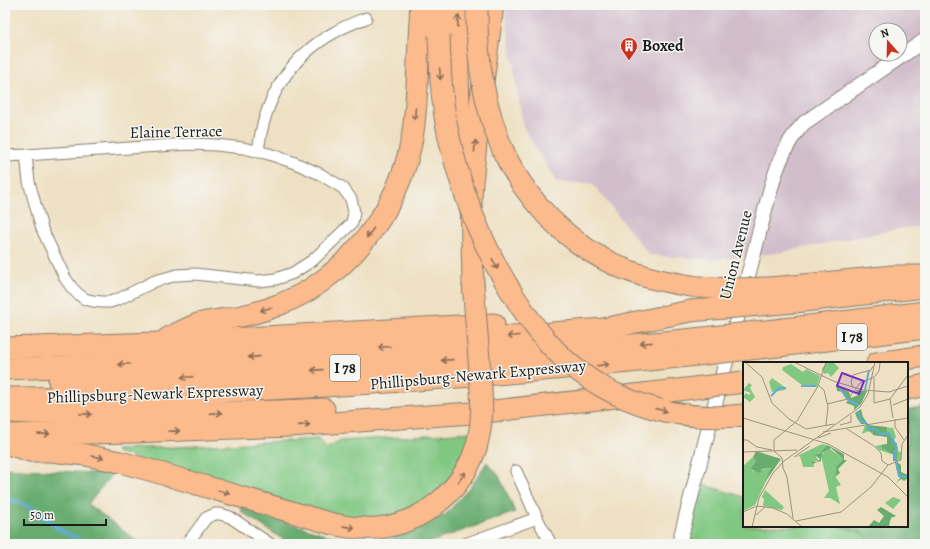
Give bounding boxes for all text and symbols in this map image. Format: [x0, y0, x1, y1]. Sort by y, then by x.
one-way arrow [454, 15, 462, 28]
north arrow [868, 22, 908, 62]
text: N [878, 25, 891, 41]
place label: Boxed [642, 35, 684, 57]
building icon: Boxed [619, 36, 639, 61]
one-way arrow [437, 67, 444, 80]
one-way arrow [412, 107, 419, 120]
street label: Elaine Terrace [129, 120, 223, 144]
one-way arrow [472, 140, 479, 153]
street label: Union Avenue [714, 208, 758, 302]
one-way arrow [365, 228, 374, 239]
one-way arrow [492, 258, 500, 270]
one-way arrow [260, 306, 273, 313]
road number: I 78 [837, 324, 867, 350]
one-way arrow [507, 333, 520, 340]
one-way arrow [640, 340, 653, 347]
one-way arrow [378, 343, 391, 350]
one-way arrow [248, 353, 261, 360]
road number: I 78 [330, 355, 360, 381]
street label: Phillipsburg-Newark Expressway [369, 355, 588, 395]
one-way arrow [441, 357, 454, 364]
one-way arrow [118, 361, 131, 368]
one-way arrow [596, 361, 609, 369]
inset map [743, 362, 908, 527]
one-way arrow [311, 366, 324, 373]
one-way arrow [181, 373, 194, 380]
street label: Phillipsburg-Newark Expressway [46, 379, 264, 409]
one-way arrow [654, 407, 667, 415]
one-way arrow [209, 409, 222, 416]
one-way arrow [79, 410, 92, 418]
one-way arrow [297, 421, 310, 428]
one-way arrow [167, 427, 180, 435]
one-way arrow [37, 431, 50, 438]
one-way arrow [92, 454, 105, 462]
one-way arrow [458, 472, 466, 483]
one-way arrow [217, 489, 230, 496]
scale bar [24, 501, 106, 527]
text: 50 m [30, 507, 54, 523]
one-way arrow [342, 523, 355, 531]

